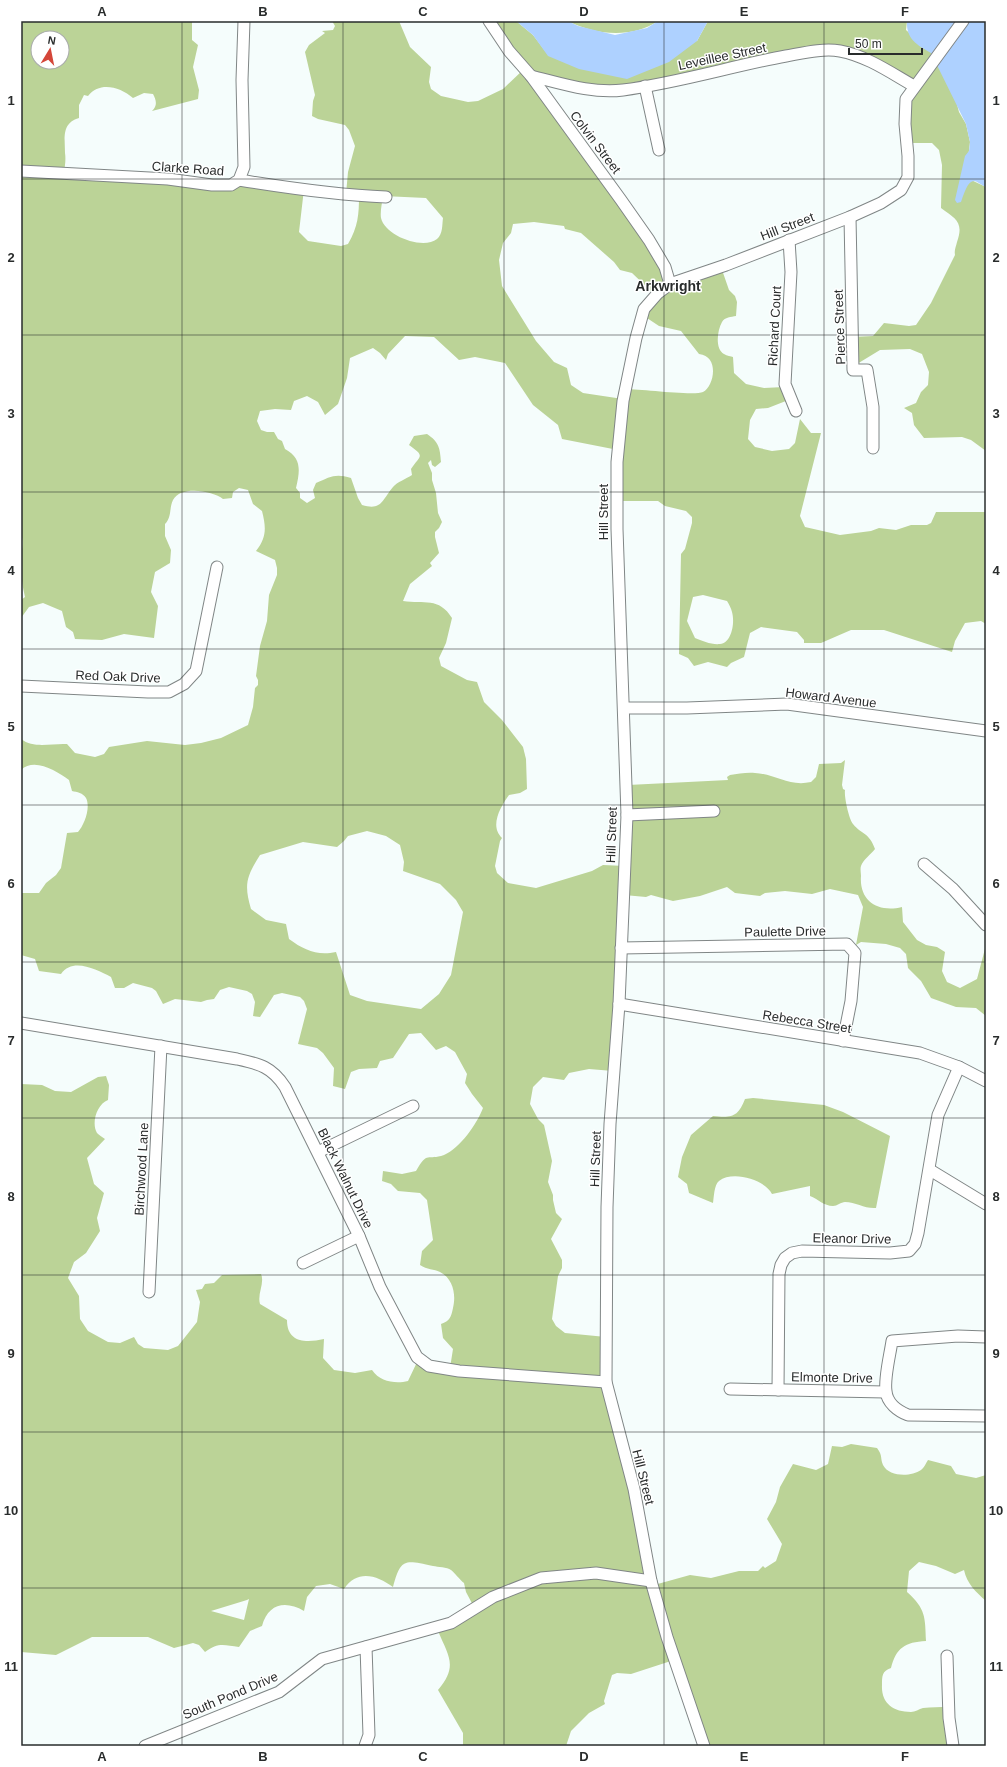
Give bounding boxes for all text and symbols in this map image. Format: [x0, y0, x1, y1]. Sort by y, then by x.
text: A [97, 4, 107, 19]
text: B [258, 4, 268, 19]
text: C [418, 4, 428, 19]
text: D [579, 4, 589, 19]
text: E [740, 4, 749, 19]
text: F [901, 4, 909, 19]
north arrow [30, 30, 70, 70]
scale bar [849, 30, 922, 56]
text: N [47, 34, 57, 47]
text: 50 m [855, 37, 882, 51]
street label: Leveillee Street [677, 40, 768, 73]
text: 1 [7, 93, 15, 108]
text: 1 [992, 93, 1000, 108]
street label: Colvin Street [567, 108, 624, 177]
street label: Clarke Road [151, 158, 225, 179]
street label: Hill Street [758, 209, 817, 244]
text: 2 [7, 250, 15, 265]
text: 2 [992, 250, 1000, 265]
district label: Arkwright [635, 278, 701, 294]
street label: Richard Court [765, 285, 784, 366]
street label: Pierce Street [831, 289, 848, 365]
text: 3 [7, 406, 15, 421]
text: 3 [992, 406, 1000, 421]
street label: Hill Street [596, 483, 611, 540]
text: 4 [7, 563, 15, 578]
text: 4 [992, 563, 1000, 578]
street label: Red Oak Drive [75, 668, 161, 685]
street label: Howard Avenue [785, 684, 877, 711]
text: 5 [7, 719, 15, 734]
text: 5 [992, 719, 1000, 734]
street label: Hill Street [603, 806, 620, 863]
text: 6 [7, 876, 15, 891]
text: 6 [992, 876, 1000, 891]
street label: Paulette Drive [744, 923, 826, 940]
street label: Rebecca Street [761, 1007, 853, 1036]
text: 7 [7, 1033, 15, 1048]
text: 7 [992, 1033, 1000, 1048]
street label: Birchwood Lane [132, 1122, 151, 1216]
street label: Black Walnut Drive [315, 1126, 376, 1231]
street label: Hill Street [587, 1130, 604, 1187]
text: 8 [7, 1189, 15, 1204]
text: 8 [992, 1189, 1000, 1204]
street label: Eleanor Drive [812, 1230, 891, 1247]
text: 9 [7, 1346, 15, 1361]
text: 9 [992, 1346, 1000, 1361]
street label: Elmonte Drive [791, 1369, 873, 1386]
street label: Hill Street [629, 1448, 658, 1507]
text: 10 [4, 1503, 18, 1518]
text: 10 [989, 1503, 1003, 1518]
text: 11 [4, 1659, 18, 1674]
text: 11 [989, 1659, 1003, 1674]
street label: South Pond Drive [180, 1669, 280, 1722]
text: A [97, 1749, 107, 1764]
text: B [258, 1749, 268, 1764]
text: C [418, 1749, 428, 1764]
text: D [579, 1749, 589, 1764]
text: E [740, 1749, 749, 1764]
text: F [901, 1749, 909, 1764]

